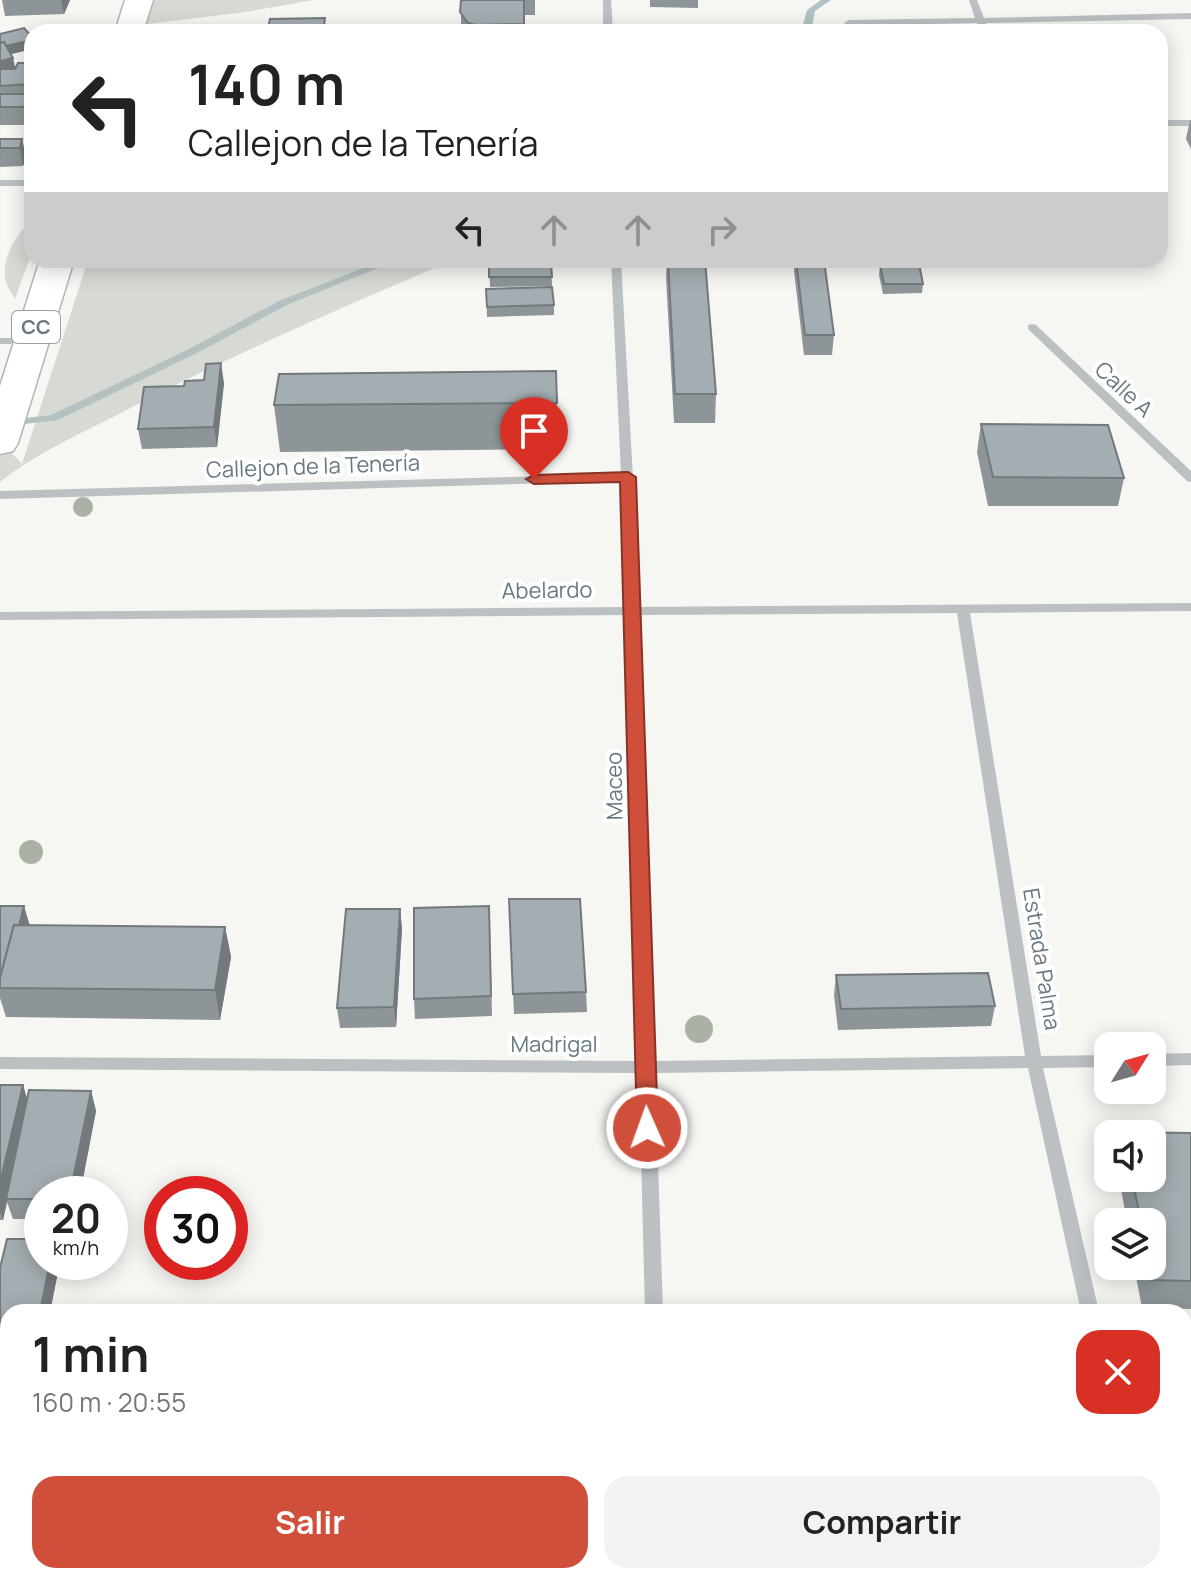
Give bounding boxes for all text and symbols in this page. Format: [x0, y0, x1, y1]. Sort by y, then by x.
text: 140 m [188, 45, 345, 122]
icon: left [56, 56, 160, 160]
text: Callejon de la Tenería [188, 118, 538, 167]
icon: left [448, 208, 492, 252]
icon: ahead [532, 208, 576, 252]
icon: ahead [616, 208, 660, 252]
icon: right [700, 208, 744, 252]
road number: CC [12, 311, 60, 343]
street label: Calle A [1088, 354, 1160, 424]
pin [500, 397, 568, 479]
icon: arrive [512, 409, 556, 453]
street label: Callejon de la Tenería [205, 447, 421, 485]
street label: Abelardo [501, 574, 593, 606]
street label: Maceo [598, 752, 630, 820]
street label: Estrada Palma [1016, 886, 1068, 1032]
street label: Madrigal [510, 1029, 598, 1059]
north arrow [1094, 1032, 1166, 1104]
map controls [1094, 1032, 1166, 1280]
position arrow [605, 1086, 689, 1170]
button: sound [1094, 1120, 1166, 1192]
speed limit sign: 30 [144, 1176, 248, 1280]
text: 20 [51, 1190, 101, 1245]
button: layers [1094, 1208, 1166, 1280]
text: km/h [53, 1234, 99, 1261]
text: 1 min [32, 1321, 149, 1386]
button: close [1076, 1330, 1160, 1414]
text: 160 m · 20:55 [32, 1384, 186, 1420]
button: Salir [32, 1476, 588, 1568]
button: Compartir [604, 1476, 1160, 1568]

